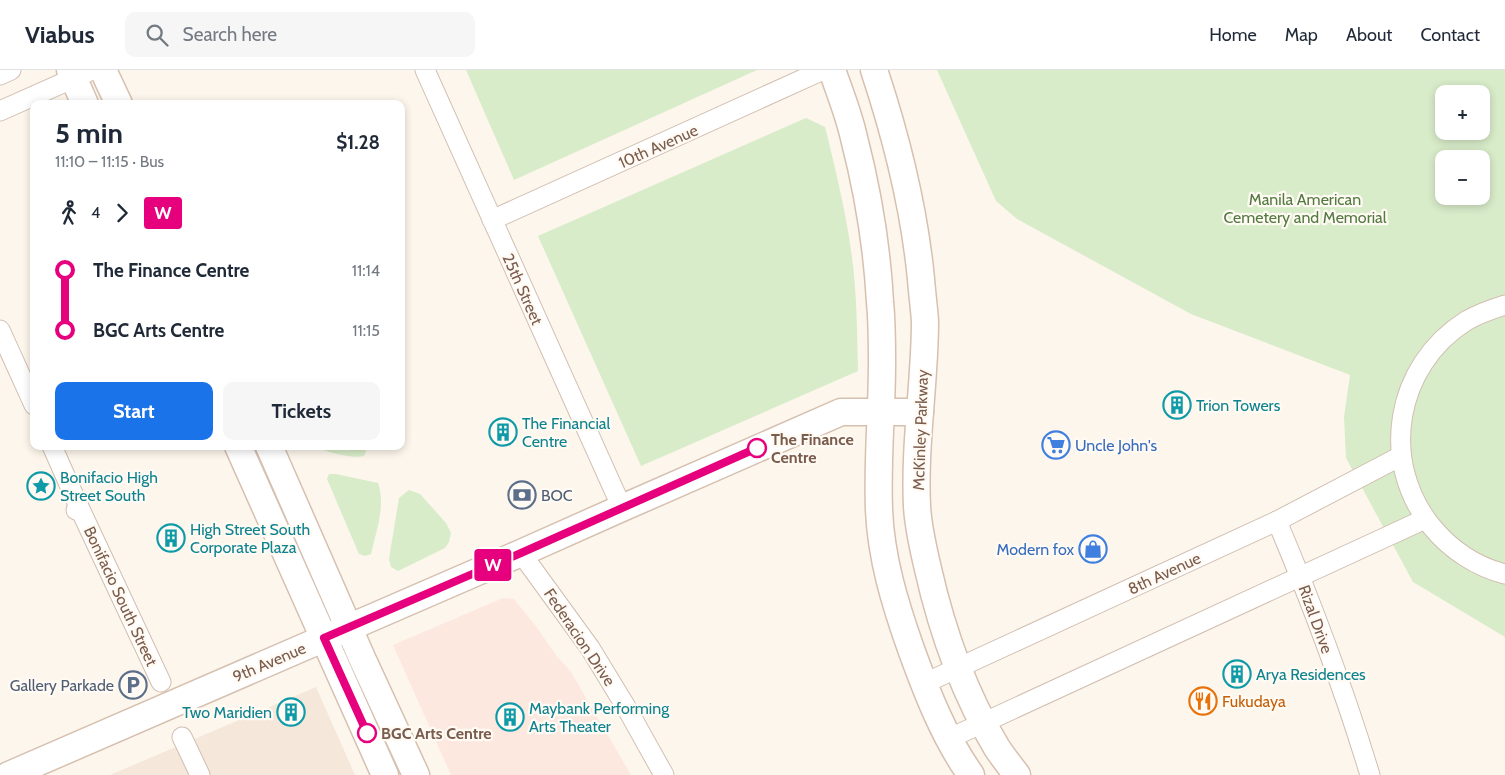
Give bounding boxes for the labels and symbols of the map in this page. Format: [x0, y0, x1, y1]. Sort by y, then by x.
street label: 10th Avenue [616, 121, 701, 172]
park label: Manila American Cemetery and Memorial [1223, 190, 1387, 227]
street label: 25th Street [498, 251, 547, 328]
street label: McKinley Parkway [909, 369, 932, 491]
building icon: Trion Towers [1162, 390, 1192, 420]
place label: Trion Towers [1196, 396, 1281, 415]
place label: The Financial Centre [522, 414, 610, 451]
building icon: The Financial Centre [488, 417, 518, 447]
place label: The Finance Centre [771, 430, 854, 467]
supermarket icon: Uncle John's [1041, 430, 1071, 460]
place label: Uncle John's [1075, 436, 1158, 455]
marker: The Finance Centre [747, 438, 767, 458]
place label: Bonifacio High Street South [60, 468, 158, 505]
place icon: Bonifacio High Street South [26, 471, 56, 501]
bank icon: BOC [507, 480, 537, 510]
place label: BOC [541, 486, 573, 505]
place label: High Street South Corporate Plaza [190, 520, 310, 557]
street label: Bonifacio South Street [80, 523, 162, 670]
building icon: High Street South Corporate Plaza [156, 523, 186, 553]
shop icon: Modern fox [1078, 534, 1108, 564]
place label: Modern fox [997, 540, 1074, 559]
street label: 8th Avenue [1125, 548, 1204, 599]
line badge: W [477, 549, 509, 581]
street label: Rizal Drive [1294, 582, 1337, 656]
street label: Federacion Drive [540, 585, 619, 690]
street label: 9th Avenue [230, 639, 309, 686]
building icon: Arya Residences [1222, 659, 1252, 689]
place label: Arya Residences [1256, 665, 1366, 684]
parking icon: Gallery Parkade [118, 670, 148, 700]
place label: Gallery Parkade [10, 676, 114, 695]
restaurant icon: Fukudaya [1188, 686, 1218, 716]
place label: Fukudaya [1222, 692, 1286, 711]
building icon: Two Maridien [276, 697, 306, 727]
place label: Maybank Performing Arts Theater [529, 699, 670, 736]
building icon: Maybank Performing Arts Theater [495, 702, 525, 732]
place label: Two Maridien [182, 703, 272, 722]
marker: BGC Arts Centre [357, 723, 377, 743]
place label: BGC Arts Centre [381, 724, 492, 743]

